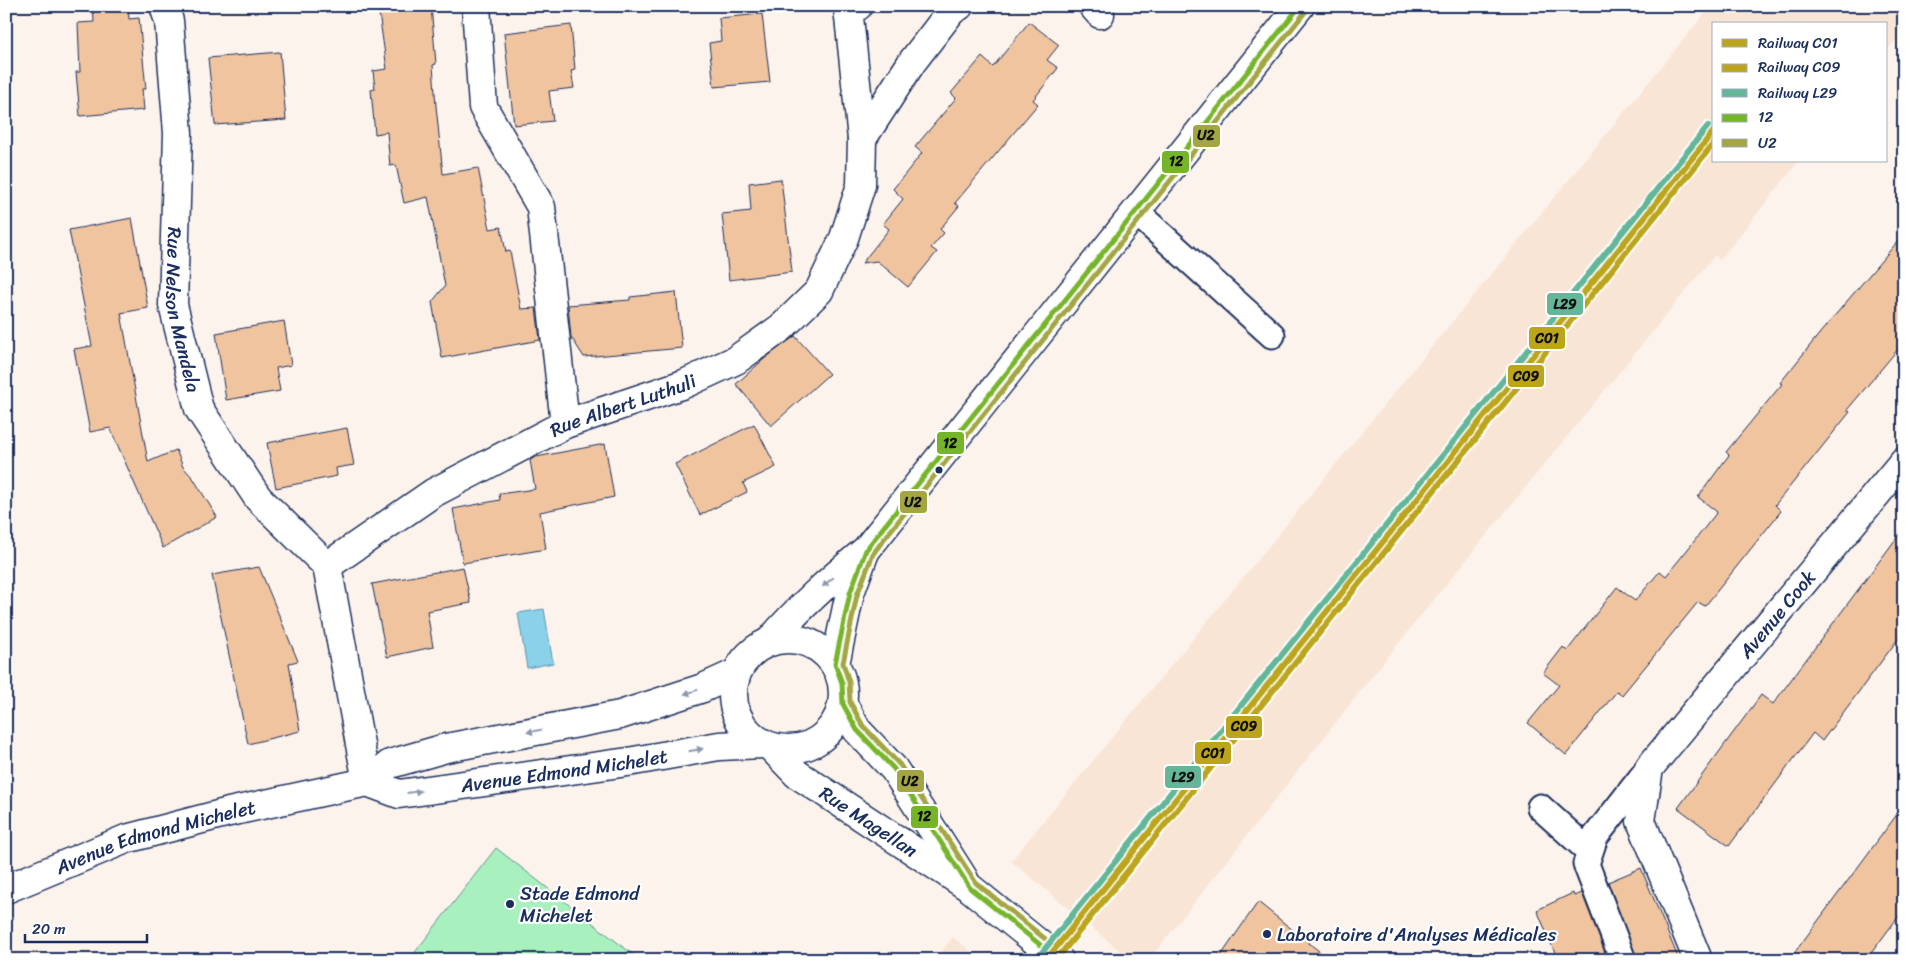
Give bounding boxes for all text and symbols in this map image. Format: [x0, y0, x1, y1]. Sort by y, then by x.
legend [1712, 22, 1888, 162]
text: Railway C01 [1758, 30, 1838, 56]
text: Railway C09 [1758, 54, 1841, 80]
text: Railway L29 [1758, 80, 1837, 106]
text: 12 [1758, 104, 1773, 130]
text: U2 [1197, 123, 1216, 148]
line badge: U2 [1192, 124, 1221, 148]
text: U2 [1758, 130, 1777, 156]
text: 12 [1169, 149, 1184, 174]
line badge: 12 [1161, 150, 1190, 174]
street label: Rue Nelson Mandela [156, 227, 210, 396]
line badge: L29 [1546, 292, 1584, 316]
text: L29 [1553, 292, 1577, 317]
line badge: C01 [1528, 326, 1566, 350]
text: C01 [1534, 326, 1559, 351]
street label: Rue Albert Luthuli [544, 364, 702, 446]
line badge: C09 [1507, 364, 1545, 388]
text: C09 [1512, 364, 1539, 389]
line badge: 12 [936, 431, 965, 455]
text: 12 [943, 431, 958, 456]
unlabelled marker [934, 465, 944, 475]
line badge: U2 [899, 490, 928, 514]
text: U2 [904, 490, 923, 515]
street label: Avenue Cook [1730, 562, 1825, 667]
one-way arrow [822, 576, 835, 587]
one-way arrow [684, 689, 699, 696]
text: C09 [1230, 714, 1257, 739]
line badge: C09 [1225, 715, 1263, 739]
one-way arrow [526, 728, 542, 736]
street label: Avenue Edmond Michelet [458, 739, 670, 802]
line badge: C01 [1194, 741, 1232, 765]
text: C01 [1200, 741, 1225, 766]
one-way arrow [688, 746, 704, 754]
line badge: L29 [1164, 765, 1202, 789]
text: L29 [1171, 765, 1195, 790]
line badge: U2 [896, 769, 925, 793]
text: U2 [901, 769, 920, 794]
street label: Rue Magellan [813, 777, 924, 866]
one-way arrow [406, 788, 422, 796]
street label: Avenue Edmond Michelet [49, 791, 259, 884]
text: 12 [917, 804, 932, 829]
line badge: 12 [910, 805, 939, 829]
place label: Stade Edmond Michelet [520, 877, 641, 932]
marker: Stade Edmond Michelet [504, 898, 516, 910]
scale bar [25, 911, 148, 943]
text: 20 m [32, 916, 66, 942]
place label: Laboratoire d'Analyses Médicales [1277, 918, 1557, 951]
marker: Laboratoire d'Analyses Médicales [1261, 928, 1273, 940]

